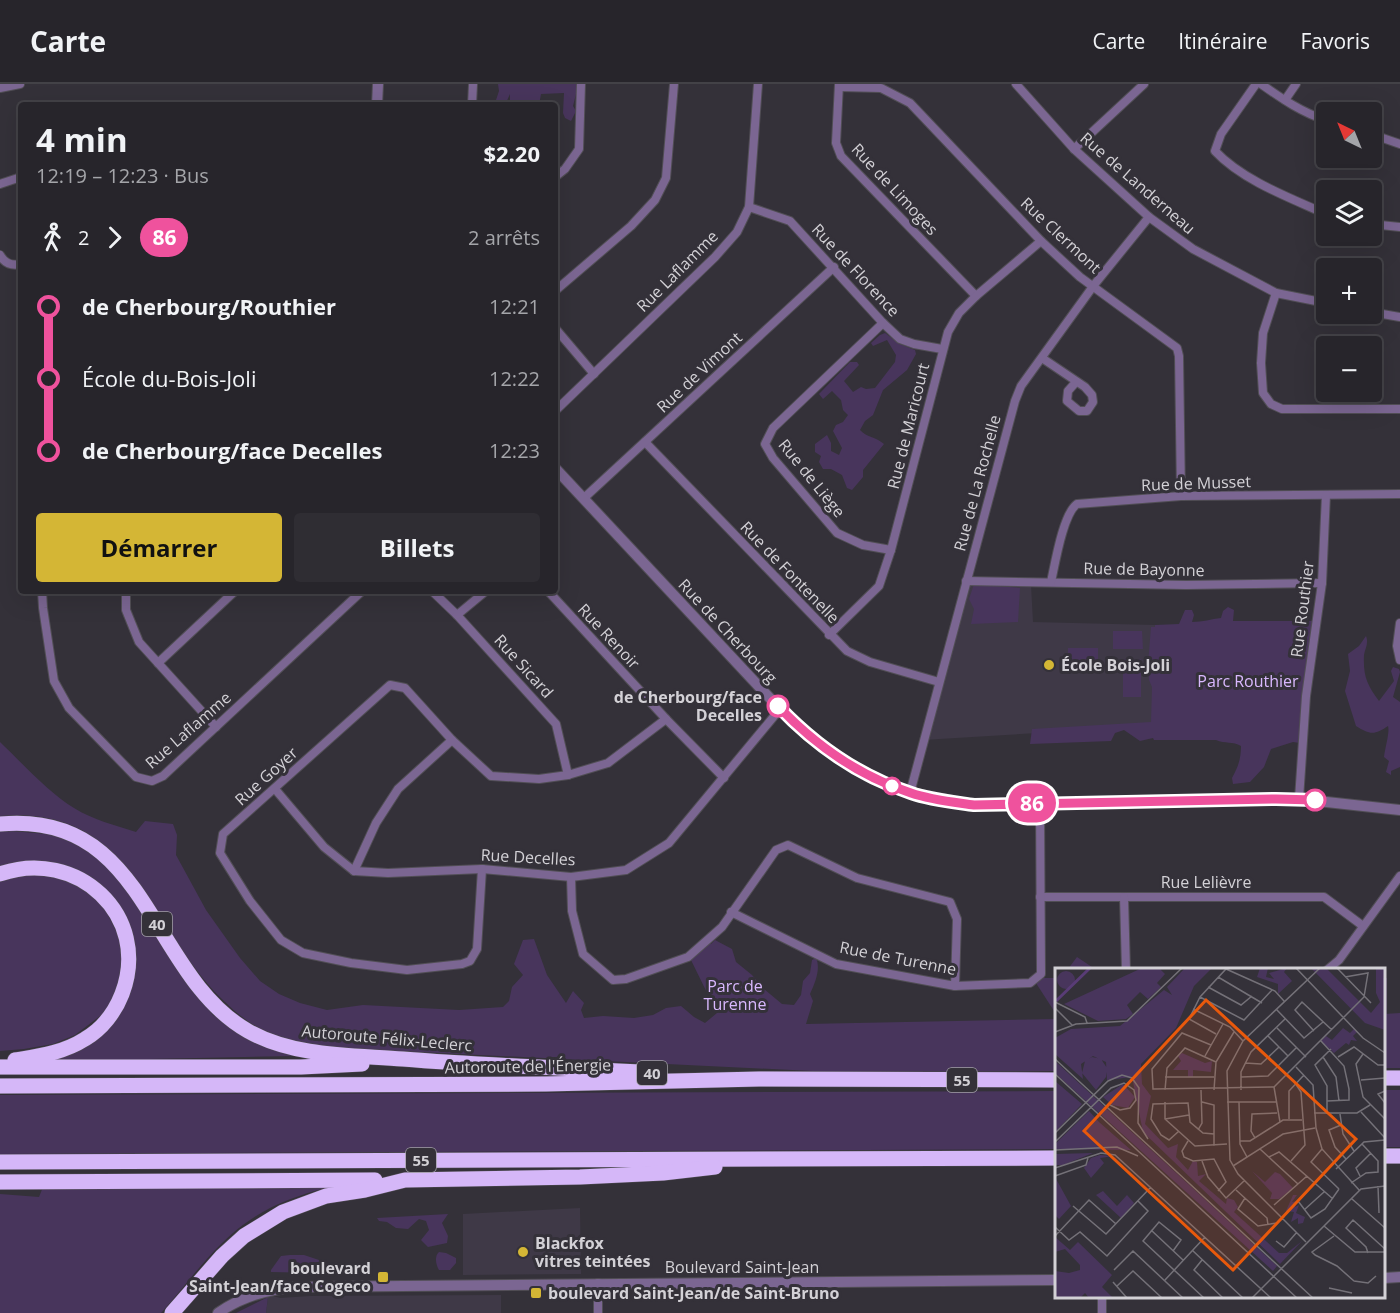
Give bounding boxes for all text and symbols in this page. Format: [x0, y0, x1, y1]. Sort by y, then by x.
text: Carte [30, 22, 106, 60]
text: Carte [1092, 27, 1145, 55]
text: Itinéraire [1178, 27, 1267, 55]
text: Favoris [1300, 27, 1370, 55]
north arrow [1316, 102, 1382, 168]
map controls [1316, 102, 1382, 402]
text: 4 min [36, 117, 128, 162]
street label: Rue de Landerneau [1076, 127, 1200, 239]
text: $2.20 [483, 138, 540, 168]
street label: Rue de Limoges [847, 138, 943, 240]
text: 12:19 – 12:23 · Bus [36, 162, 209, 189]
button: layers [1316, 180, 1382, 246]
street label: Rue Clermont [1016, 192, 1106, 278]
street label: Rue de Florence [807, 219, 905, 321]
icon: walk [36, 221, 69, 254]
icon: forward [98, 221, 131, 254]
text: 86 [152, 223, 176, 251]
text: 2 [78, 224, 89, 251]
text: 2 arrêts [468, 224, 540, 251]
street label: Rue Laflamme [631, 225, 723, 317]
button: + [1316, 258, 1382, 324]
text: de Cherbourg/Routhier [82, 291, 336, 321]
text: 12:21 [489, 293, 540, 320]
street label: Rue de Vimont [652, 326, 747, 417]
button: − [1316, 336, 1382, 402]
street label: Rue de Maricourt [882, 360, 934, 491]
text: École du-Bois-Joli [82, 363, 256, 393]
text: 12:22 [489, 365, 540, 392]
street label: Rue de La Rochelle [948, 412, 1006, 554]
street label: Rue de Liège [774, 434, 850, 522]
text: de Cherbourg/face Decelles [82, 435, 382, 465]
text: 12:23 [489, 437, 540, 464]
street label: Rue de Musset [1141, 470, 1252, 496]
button: Démarrer [36, 513, 282, 582]
button: Billets [294, 513, 540, 582]
street label: Rue de Fontenelle [736, 516, 844, 628]
street label: Rue de Bayonne [1083, 557, 1205, 581]
street label: Rue Routhier [1285, 559, 1319, 659]
street label: Rue de Cherbourg [674, 574, 783, 688]
street label: Rue Renoir [573, 599, 645, 674]
street label: Rue Sicard [490, 629, 558, 703]
place label: École Bois-Joli [1061, 654, 1170, 676]
marker: École Bois-Joli [1042, 658, 1056, 672]
park label: Parc Routhier [1197, 670, 1299, 692]
place label: de Cherbourg/face Decelles [614, 686, 762, 726]
street label: Rue Laflamme [140, 687, 236, 773]
marker: de Cherbourg/face Decelles [767, 695, 789, 717]
street label: Rue Goyer [230, 742, 303, 810]
unlabelled marker [883, 777, 901, 795]
line badge: 86 [1005, 784, 1059, 822]
text: 86 [1020, 789, 1044, 817]
unlabelled marker [1304, 789, 1326, 811]
street label: Rue Decelles [480, 844, 576, 870]
street label: Rue Lelièvre [1161, 871, 1251, 893]
road number: 40 [142, 912, 172, 936]
street label: Rue de Turenne [838, 936, 958, 980]
inset map [1055, 968, 1385, 1298]
park label: Parc de Turenne [704, 975, 766, 1015]
street label: Autoroute Félix-Leclerc [301, 1020, 474, 1056]
street label: Autoroute de l'Énergie [445, 1054, 611, 1078]
road number: 40 [637, 1061, 667, 1085]
road number: 55 [947, 1068, 977, 1092]
road number: 55 [406, 1148, 436, 1172]
place label: Blackfox vitres teintées [535, 1232, 650, 1272]
marker: Blackfox vitres teintées [516, 1245, 530, 1259]
street label: Boulevard Saint-Jean [665, 1256, 819, 1278]
place label: boulevard Saint-Jean/face Cogeco [189, 1257, 371, 1297]
marker: boulevard Saint-Jean/face Cogeco [376, 1270, 390, 1284]
place label: boulevard Saint-Jean/de Saint-Bruno [548, 1282, 839, 1304]
marker: boulevard Saint-Jean/de Saint-Bruno [529, 1286, 543, 1300]

